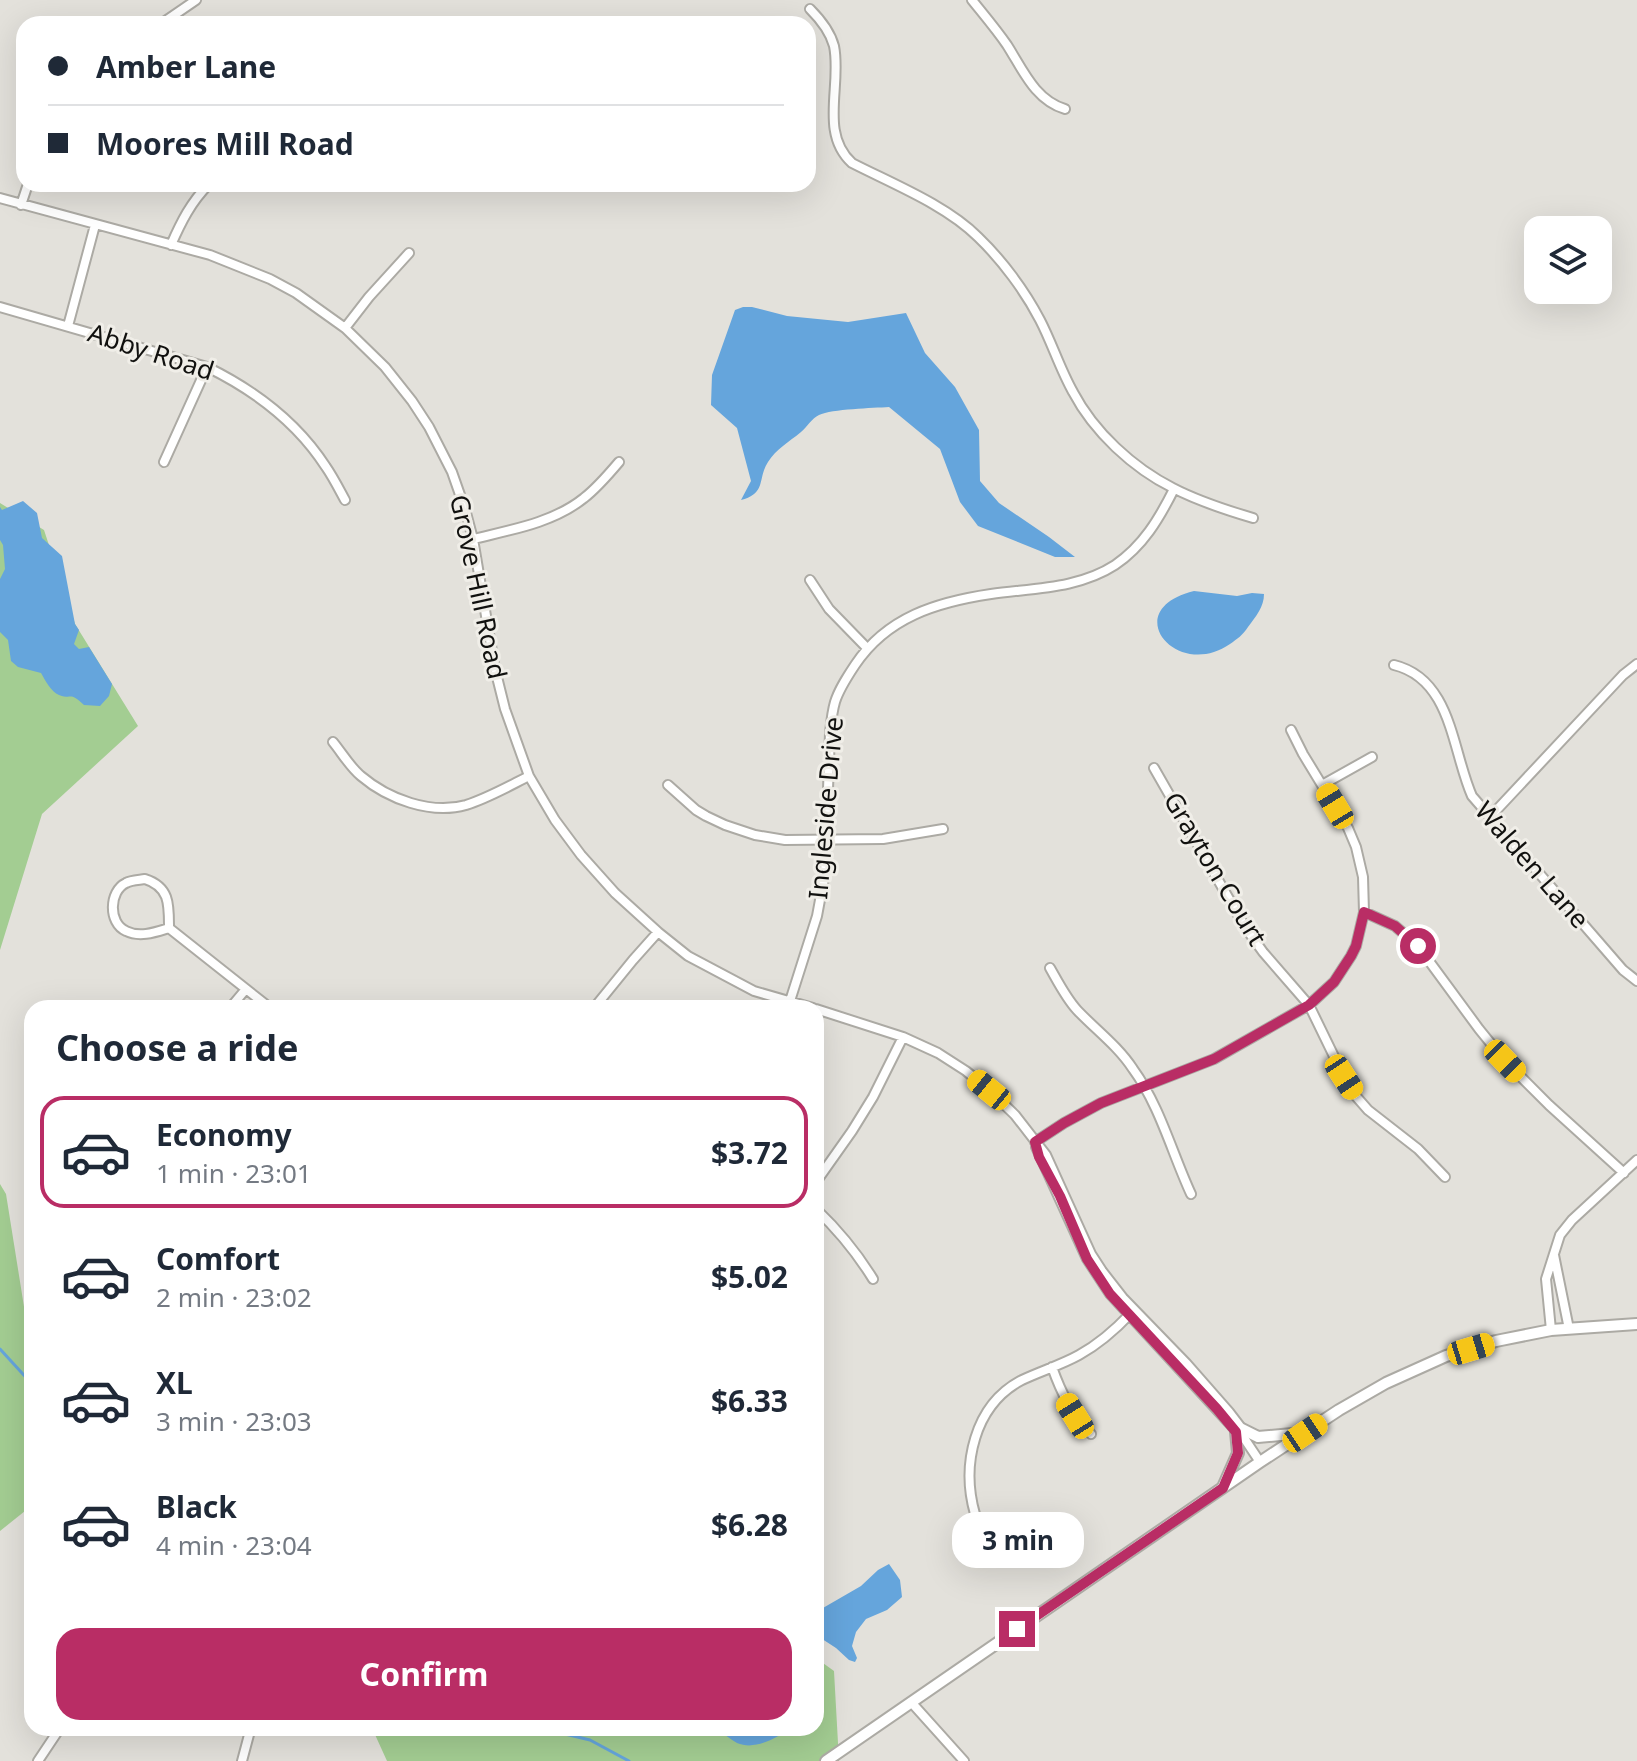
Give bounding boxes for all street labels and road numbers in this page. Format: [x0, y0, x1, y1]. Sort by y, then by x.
street label: Abby Road [84, 314, 219, 388]
street label: Grove Hill Road [442, 491, 516, 682]
street label: Ingleside Drive [799, 715, 851, 901]
street label: Grayton Court [1156, 785, 1276, 952]
street label: Walden Lane [1468, 793, 1598, 936]

